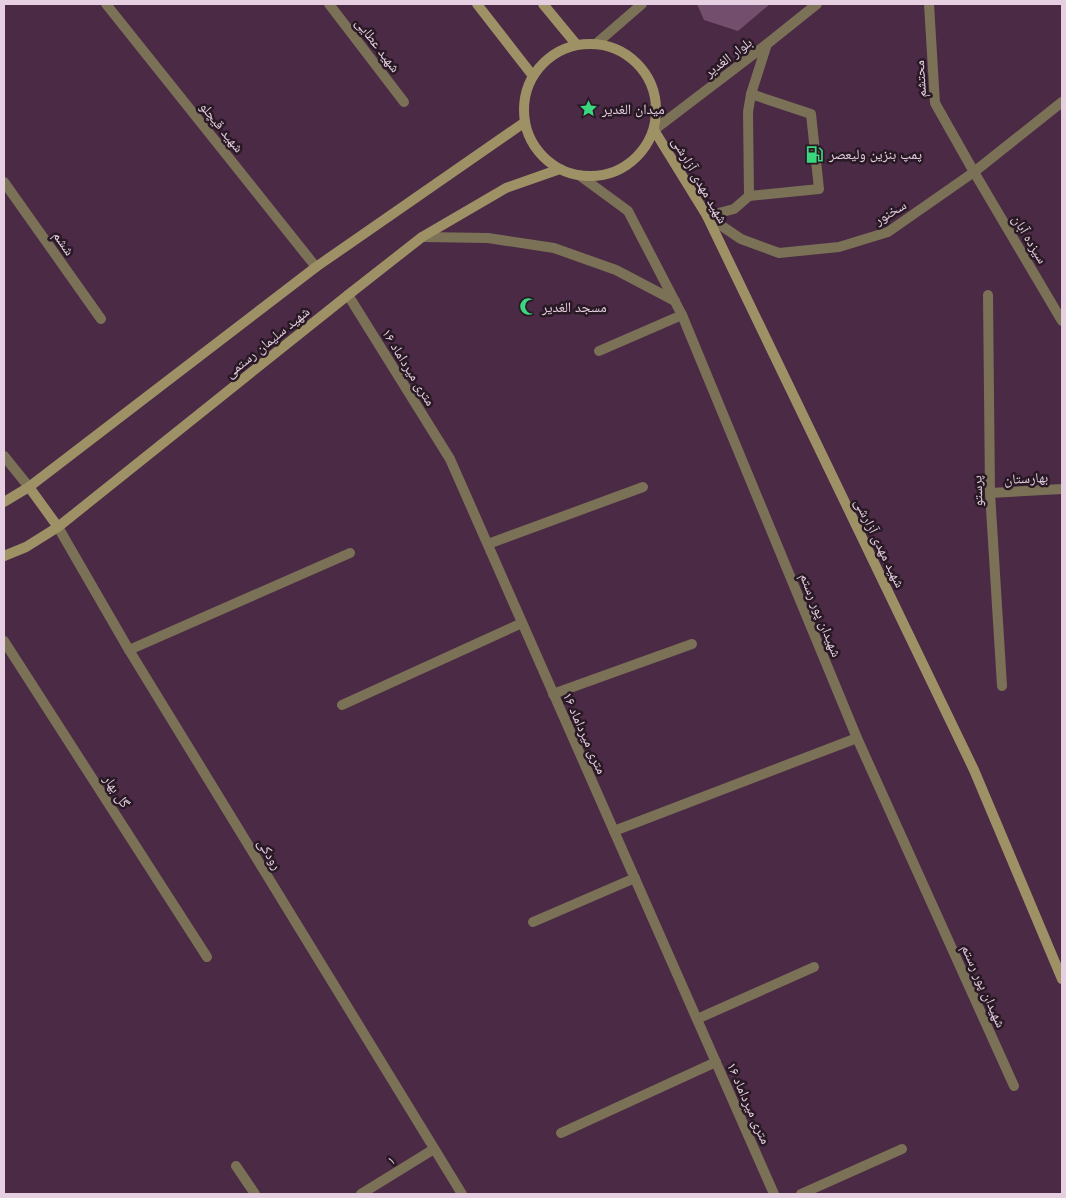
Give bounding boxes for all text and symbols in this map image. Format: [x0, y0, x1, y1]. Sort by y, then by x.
street label: شهید عطایی [351, 14, 405, 76]
street label: بلوار الغدیر [699, 32, 756, 82]
street label: محتشم [909, 60, 931, 98]
street label: شهید قیچلو [195, 97, 249, 157]
place icon: میدان الغدیر [578, 99, 598, 119]
place label: میدان الغدیر [601, 99, 665, 119]
street label: شهید مهدی آزارشی [667, 133, 733, 227]
fuel station icon: پمپ بنزین ولیعصر [805, 144, 825, 164]
place label: پمپ بنزین ولیعصر [828, 144, 922, 164]
street label: سخنور [869, 195, 910, 230]
street label: سیزده آبان [1007, 211, 1053, 267]
street label: ششم [48, 227, 80, 259]
mosque icon: مسجد الغدیر [518, 297, 538, 317]
place label: مسجد الغدیر [541, 297, 607, 317]
street label: شهید سلیمان رستمی [220, 302, 314, 382]
street label: ۱۶ متری میرداماد [377, 325, 441, 409]
street label: بهارستان [1003, 467, 1049, 489]
street label: پرستو [966, 475, 988, 507]
street label: شهید مهدی آزارشی [850, 495, 910, 591]
street label: شهیدان پور رستم [795, 570, 847, 660]
street label: ۱۶ متری میرداماد [558, 689, 612, 777]
street label: گل بهار [98, 770, 135, 812]
street label: رودکی [253, 835, 287, 873]
street label: شهیدان پور رستم [957, 941, 1011, 1031]
street label: ۱۶ متری میرداماد [722, 1059, 776, 1147]
street label: ۱ [383, 1150, 399, 1170]

